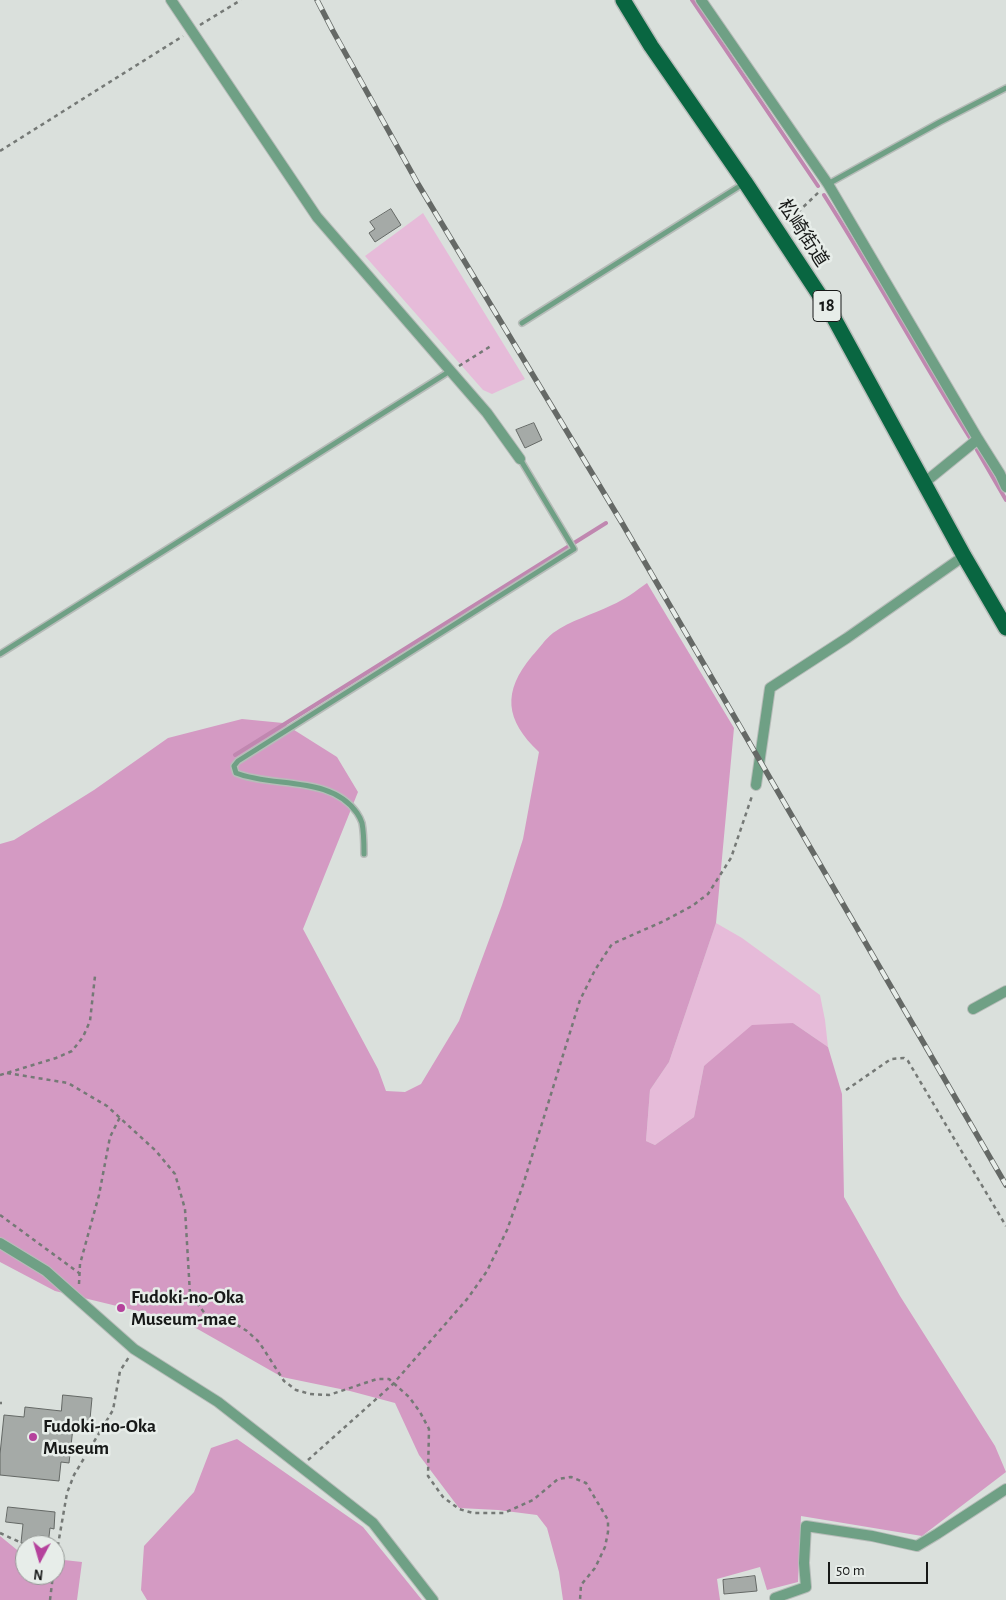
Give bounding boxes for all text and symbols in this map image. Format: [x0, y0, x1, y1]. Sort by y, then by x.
street label: 松崎街道 [773, 195, 833, 271]
road number: 18 [813, 290, 841, 322]
place label: Fudoki-no-Oka Museum-mae [131, 1286, 244, 1330]
marker: Fudoki-no-Oka Museum-mae [115, 1302, 127, 1314]
place label: Fudoki-no-Oka Museum [43, 1415, 156, 1459]
marker: Fudoki-no-Oka Museum [27, 1431, 39, 1443]
north arrow [15, 1535, 65, 1585]
scale bar [831, 1552, 931, 1584]
text: 50 m [836, 1563, 865, 1578]
text: N [33, 1566, 44, 1581]

